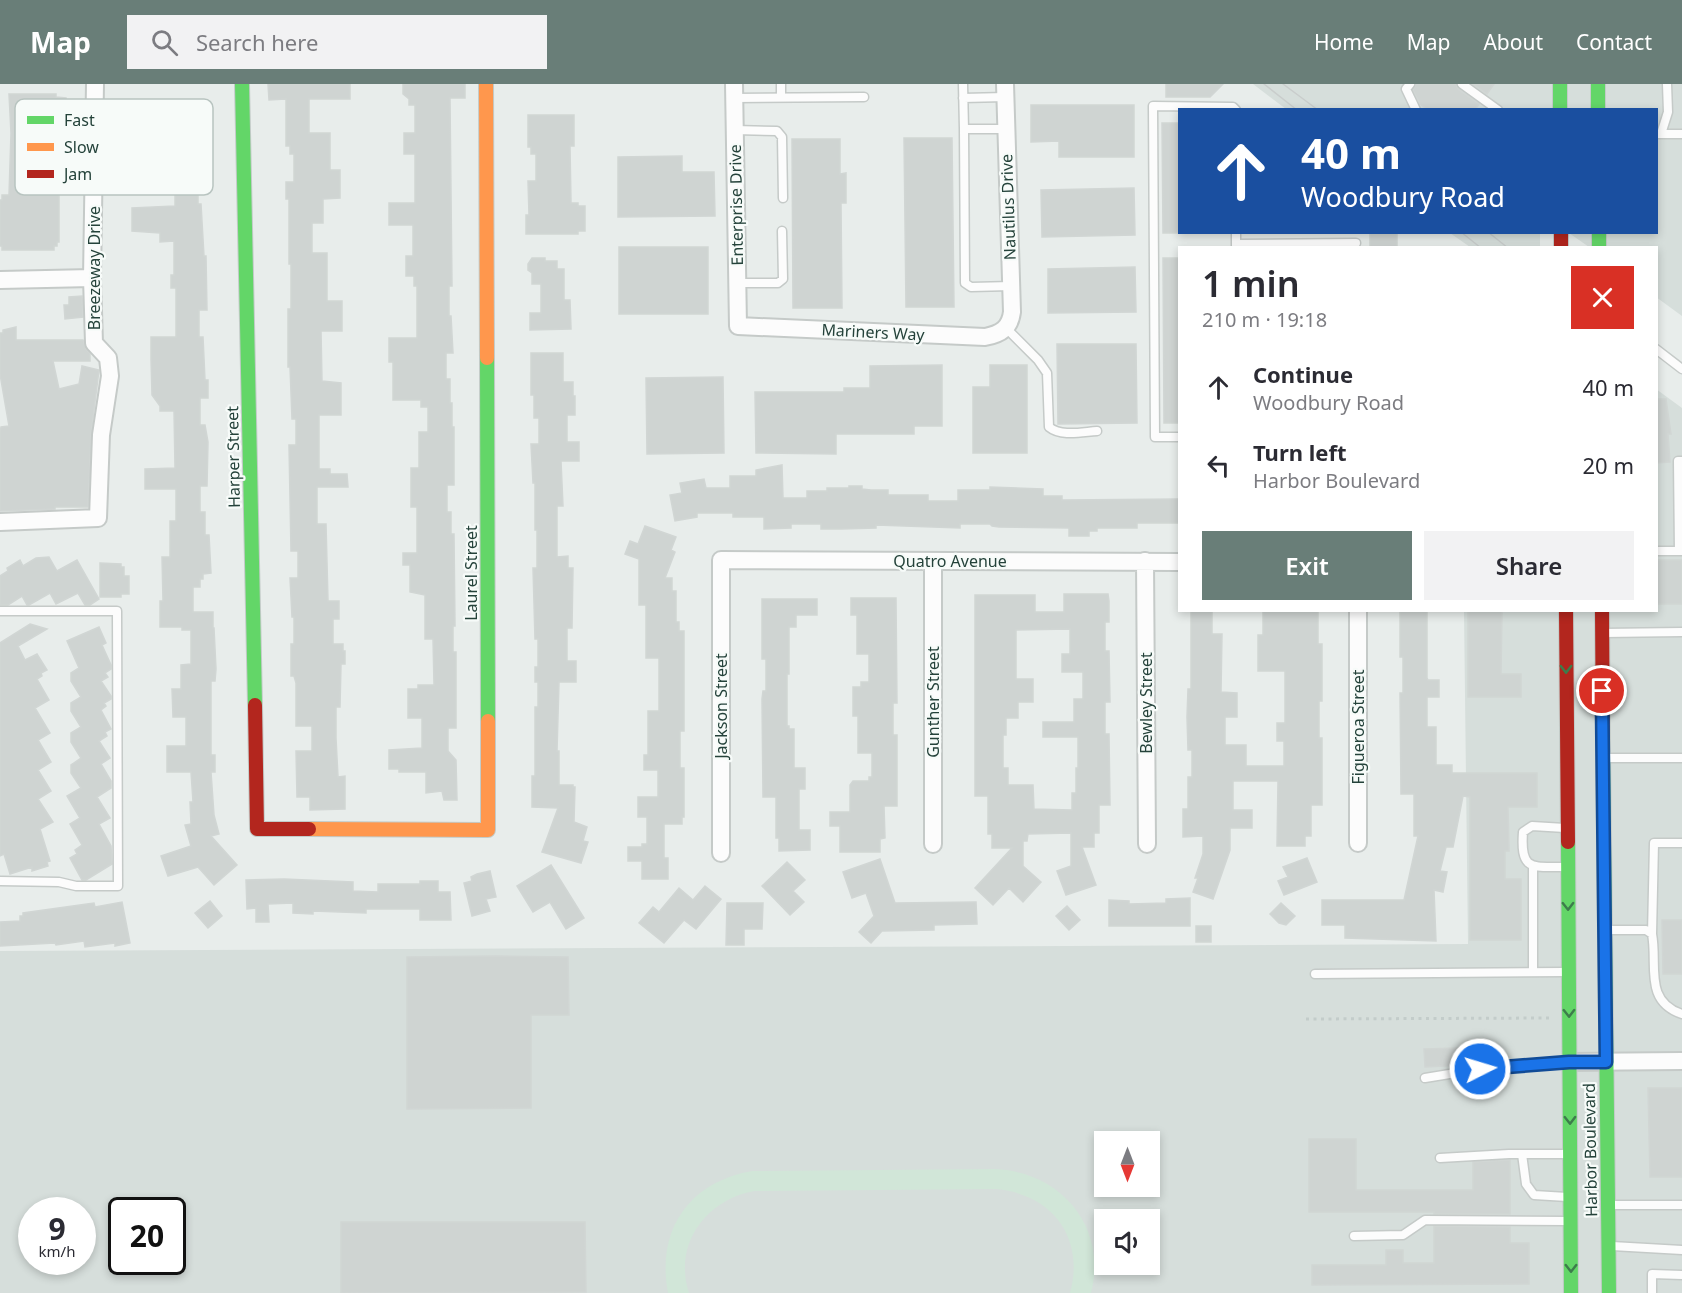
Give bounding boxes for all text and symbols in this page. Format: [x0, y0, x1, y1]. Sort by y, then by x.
search box [127, 15, 547, 69]
text: Map [30, 23, 91, 61]
icon: search [148, 26, 181, 59]
text: Search here [196, 27, 318, 57]
text: Home [1314, 28, 1374, 56]
text: Map [1407, 28, 1450, 56]
text: About [1483, 28, 1543, 56]
text: Contact [1576, 28, 1652, 56]
legend [15, 99, 213, 195]
text: Fast [64, 109, 95, 131]
text: 40 m [1301, 124, 1401, 181]
icon: ahead [1202, 132, 1280, 210]
text: Slow [64, 136, 99, 158]
street label: Enterprise Drive [724, 144, 748, 266]
street label: Nautilus Drive [995, 153, 1021, 261]
text: Jam [62, 163, 92, 185]
text: Woodbury Road [1301, 178, 1505, 215]
street label: Breezeway Drive [83, 206, 105, 330]
text: 1 min [1202, 259, 1300, 308]
button: close [1571, 266, 1634, 329]
text: 210 m · 19:18 [1202, 306, 1327, 333]
street label: Mariners Way [821, 318, 926, 346]
text: Continue [1253, 359, 1353, 389]
icon: ahead [1202, 371, 1235, 404]
text: 40 m [1583, 372, 1634, 402]
text: Woodbury Road [1253, 389, 1404, 416]
street label: Harper Street [221, 406, 245, 508]
text: Turn left [1253, 437, 1347, 467]
icon: left [1202, 449, 1235, 482]
text: 20 m [1583, 450, 1634, 480]
text: Harbor Boulevard [1253, 467, 1420, 494]
street label: Laurel Street [460, 525, 482, 621]
button: Exit [1202, 531, 1412, 600]
button: Share [1424, 531, 1634, 600]
street label: Quatro Avenue [893, 550, 1007, 572]
street label: Gunther Street [922, 646, 944, 758]
street label: Bewley Street [1135, 652, 1157, 754]
street label: Jackson Street [710, 653, 732, 761]
one-way arrow [1560, 664, 1572, 673]
pin [1576, 665, 1627, 716]
street label: Figueroa Street [1347, 669, 1369, 784]
icon: arrive [1585, 674, 1618, 707]
one-way arrow [1561, 901, 1574, 910]
one-way arrow [1563, 1009, 1575, 1018]
position arrow [1448, 1037, 1512, 1101]
street label: Harbor Boulevard [1578, 1083, 1602, 1217]
one-way arrow [1564, 1116, 1576, 1125]
north arrow [1094, 1131, 1160, 1197]
map controls [1094, 1131, 1160, 1275]
speed limit sign: 20 [108, 1197, 186, 1275]
text: 9 [48, 1208, 66, 1249]
button: sound [1094, 1209, 1160, 1275]
text: km/h [39, 1241, 75, 1261]
one-way arrow [1565, 1263, 1577, 1272]

